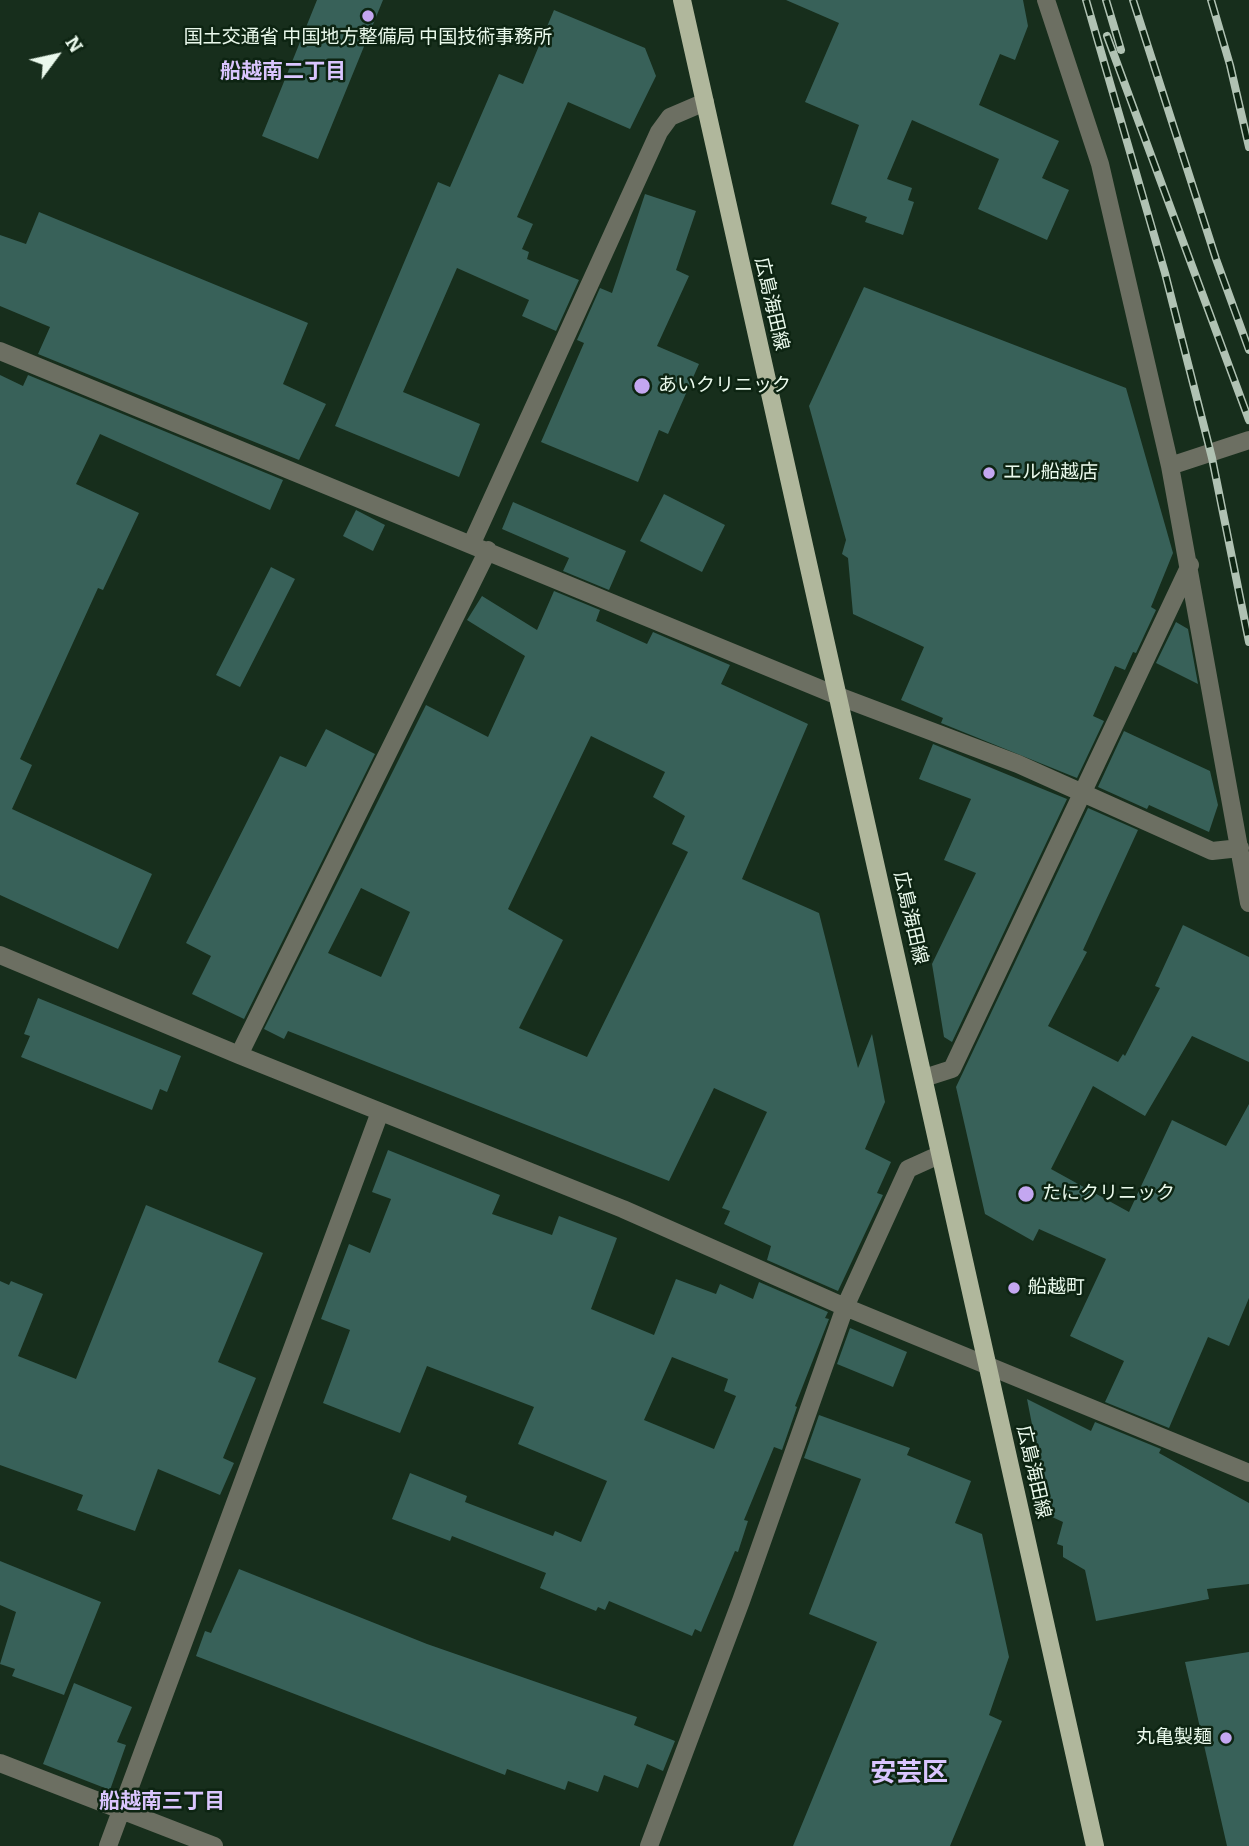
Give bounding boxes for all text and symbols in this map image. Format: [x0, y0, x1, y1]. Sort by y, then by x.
marker: 国土交通省 中国地方整備局 中国技術事務所 [360, 8, 376, 24]
north arrow [21, 21, 91, 91]
place label: 国土交通省 中国地方整備局 中国技術事務所 [184, 27, 552, 49]
text: N [60, 32, 88, 57]
district label: 船越南二丁目 [220, 59, 346, 85]
street label: 広島海田線 [749, 255, 793, 353]
place label: あいクリニック [658, 375, 791, 397]
marker: あいクリニック [632, 376, 652, 396]
place label: エル船越店 [1003, 462, 1098, 484]
marker: エル船越店 [981, 465, 997, 481]
street label: 広島海田線 [888, 869, 932, 967]
place label: たにクリニック [1042, 1183, 1175, 1205]
marker: たにクリニック [1016, 1184, 1036, 1204]
place label: 船越町 [1028, 1277, 1085, 1299]
marker: 船越町 [1006, 1280, 1022, 1296]
street label: 広島海田線 [1011, 1423, 1055, 1521]
place label: 丸亀製麺 [1136, 1727, 1212, 1749]
marker: 丸亀製麺 [1218, 1730, 1234, 1746]
district label: 安芸区 [870, 1758, 948, 1790]
district label: 船越南三丁目 [99, 1789, 225, 1815]

